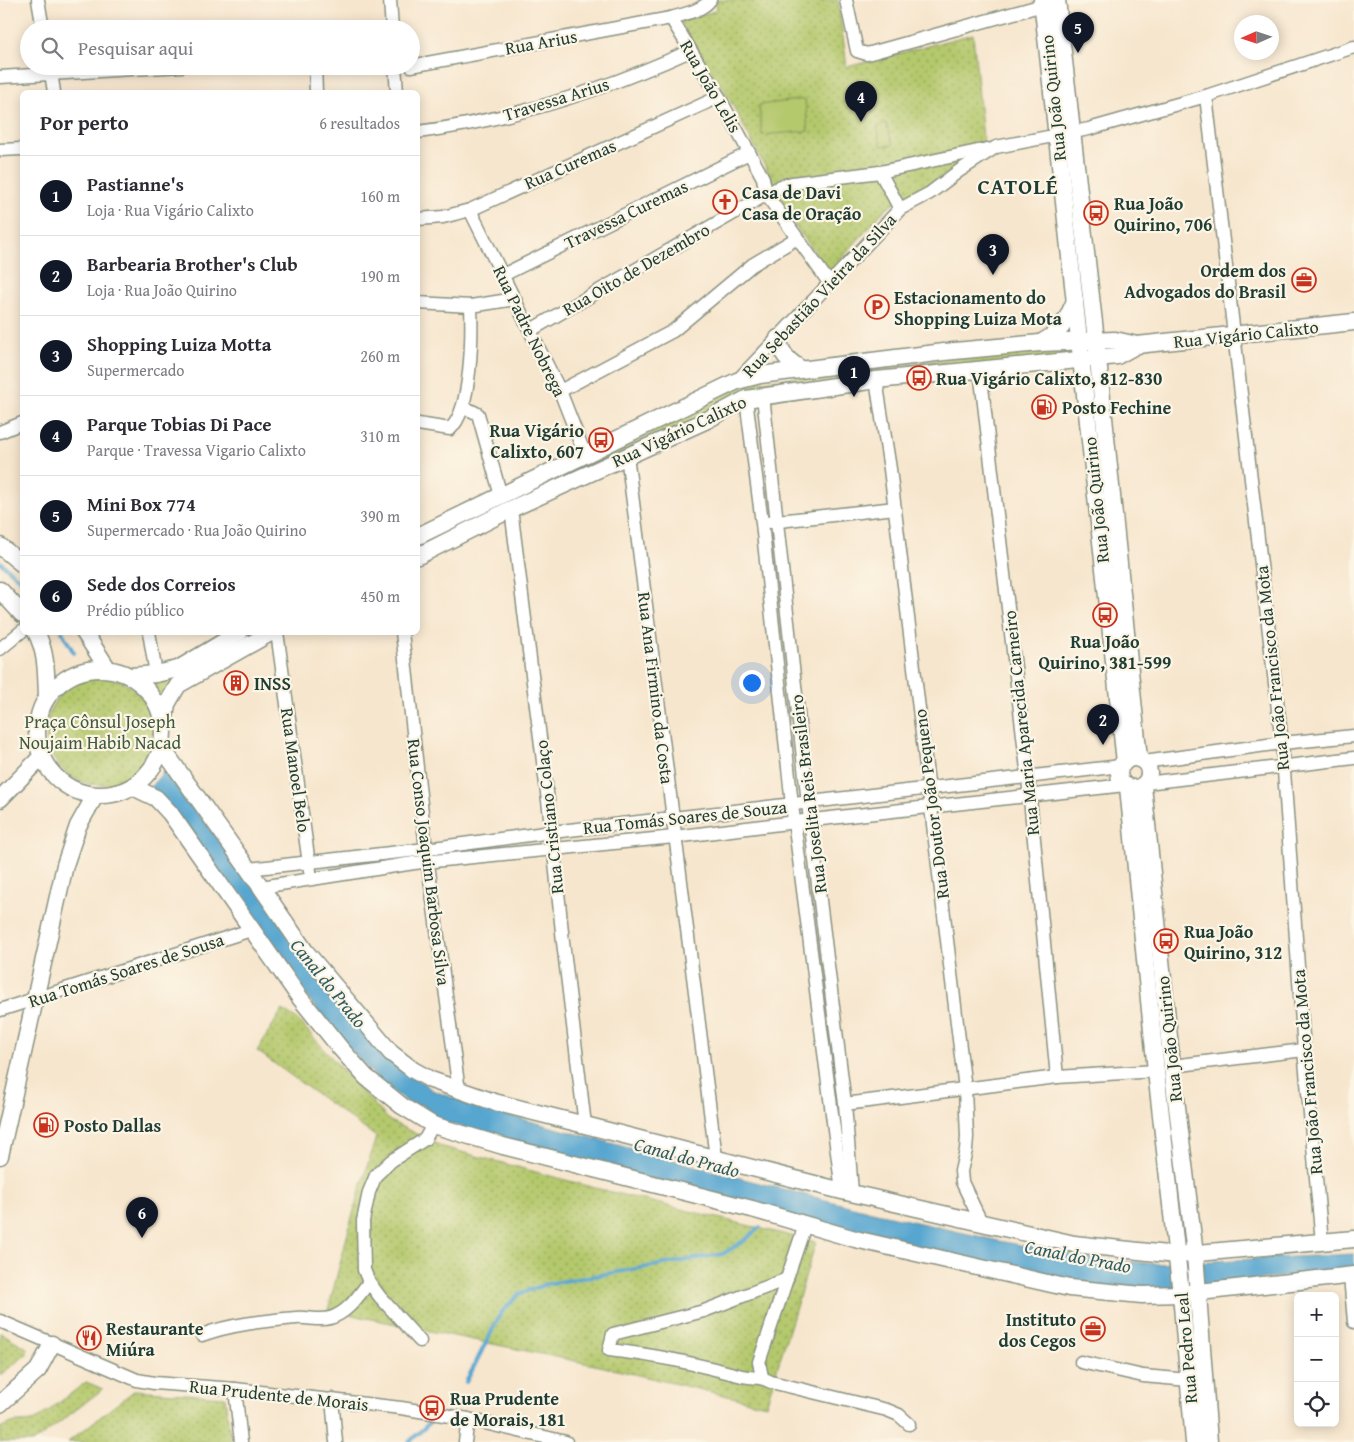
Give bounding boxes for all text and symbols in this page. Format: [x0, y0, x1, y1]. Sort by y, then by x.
pin: 5 [1062, 12, 1094, 53]
north arrow [1234, 15, 1279, 60]
search box [20, 20, 420, 75]
street label: Rua Arius [503, 22, 579, 62]
icon: search [38, 34, 66, 62]
text: Pesquisar aqui [78, 34, 193, 62]
street label: Rua João Lelis [673, 34, 749, 138]
street label: Rua João Quirino [1033, 34, 1073, 162]
street label: Travessa Arius [500, 70, 612, 128]
pin: 4 [845, 81, 877, 122]
text: Por perto [40, 107, 129, 138]
text: 6 resultados [319, 111, 400, 135]
street label: Rua Curemas [520, 132, 620, 196]
text: Pastianne's [87, 170, 184, 198]
district label: CATOLÉ [978, 170, 1058, 202]
street label: Travessa Curemas [560, 172, 692, 256]
place label: Casa de Davi Casa de Oração [742, 179, 862, 227]
text: 1 [52, 184, 60, 208]
text: 160 m [360, 184, 400, 208]
church icon: Casa de Davi Casa de Oração [712, 189, 738, 215]
place label: Rua João Quirino, 706 [1114, 190, 1212, 238]
text: Loja · Rua Vigário Calixto [87, 198, 254, 222]
bus stop icon: Rua João Quirino, 706 [1083, 200, 1109, 226]
street label: Rua Sebastião Vieira da Silva [735, 206, 903, 383]
street label: Rua Oito de Dezembro [557, 216, 715, 322]
pin: 3 [977, 234, 1009, 275]
text: Barbearia Brother's Club [87, 250, 298, 278]
place label: Ordem dos Advogados do Brasil [1124, 257, 1286, 305]
street label: Rua Padre Nobrega [486, 261, 574, 402]
text: 2 [52, 264, 60, 288]
text: 190 m [360, 264, 400, 288]
office icon: Ordem dos Advogados do Brasil [1291, 267, 1317, 293]
text: Loja · Rua João Quirino [87, 278, 237, 302]
place label: Estacionamento do Shopping Luiza Mota [894, 284, 1063, 332]
parking icon: Estacionamento do Shopping Luiza Mota [864, 294, 890, 320]
street label: Rua Vigário Calixto [1172, 313, 1320, 355]
text: Shopping Luiza Motta [87, 330, 271, 358]
text: 3 [52, 344, 60, 368]
text: 260 m [360, 344, 400, 368]
pin: 1 [838, 356, 870, 397]
text: Supermercado [87, 358, 185, 382]
bus stop icon: Rua Vigário Calixto, 812-830 [906, 365, 932, 391]
place label: Rua Vigário Calixto, 812-830 [936, 365, 1162, 392]
street label: Rua Vigário Calixto [607, 388, 751, 474]
fuel station icon: Posto Fechine [1031, 394, 1057, 420]
place label: Posto Fechine [1062, 394, 1171, 421]
text: Parque Tobias Di Pace [87, 410, 272, 438]
place label: Rua Vigário Calixto, 607 [490, 417, 584, 465]
text: 4 [52, 424, 60, 448]
text: 310 m [360, 424, 400, 448]
bus stop icon: Rua Vigário Calixto, 607 [588, 427, 614, 453]
street label: Rua João Quirino [1076, 436, 1116, 564]
text: Parque · Travessa Vigario Calixto [87, 438, 306, 462]
text: Mini Box 774 [87, 490, 196, 518]
text: 5 [52, 504, 60, 528]
text: 390 m [360, 504, 400, 528]
text: Supermercado · Rua João Quirino [87, 518, 307, 542]
street label: Rua João Francisco da Mota [1248, 564, 1296, 772]
text: Sede dos Correios [87, 570, 236, 598]
text: 6 [52, 584, 60, 608]
text: 450 m [360, 584, 400, 608]
street label: Rua Ana Firmino da Costa [631, 590, 681, 786]
text: Prédio público [87, 598, 184, 622]
bus stop icon: Rua João Quirino, 381-599 [1092, 602, 1118, 628]
street label: Rua Maria Aparecida Carneiro [996, 609, 1046, 837]
place label: Rua João Quirino, 381-599 [1039, 628, 1171, 676]
building icon: INSS [223, 670, 249, 696]
place label: INSS [254, 670, 291, 697]
your location [739, 670, 765, 696]
street label: Rua Joselita Reis Brasileiro [782, 693, 834, 895]
pin: 2 [1087, 704, 1119, 745]
street label: Rua Manoel Belo [274, 706, 318, 834]
park label: Praça Cônsul Joseph Noujaim Habib Nacad [19, 708, 182, 756]
street label: Rua Doutor João Pequeno [906, 708, 956, 900]
street label: Rua Conso Joaquim Barbosa Silva [400, 737, 458, 987]
street label: Rua Cristiano Colaço [527, 739, 571, 895]
street label: Rua Tomás Soares de Souza [582, 793, 789, 841]
place label: Rua João Quirino, 312 [1184, 918, 1282, 966]
street label: Rua Tomás Soares de Sousa [25, 925, 228, 1014]
bus stop icon: Rua João Quirino, 312 [1153, 928, 1179, 954]
water label: Canal do Prado [284, 932, 374, 1034]
street label: Rua João Francisco da Mota [1285, 968, 1329, 1176]
street label: Rua João Quirino [1149, 975, 1189, 1103]
fuel station icon: Posto Dallas [33, 1112, 59, 1138]
place label: Posto Dallas [64, 1112, 161, 1139]
water label: Canal do Prado [631, 1130, 743, 1184]
pin: 6 [126, 1197, 158, 1238]
water label: Canal do Prado [1022, 1232, 1134, 1280]
street label: Rua Pedro Leal [1168, 1291, 1204, 1405]
map controls [1294, 1292, 1339, 1427]
button: + [1294, 1292, 1339, 1337]
place label: Instituto dos Cegos [999, 1306, 1076, 1354]
place label: Restaurante Miúra [106, 1315, 204, 1363]
office icon: Instituto dos Cegos [1080, 1316, 1106, 1342]
restaurant icon: Restaurante Miúra [76, 1325, 102, 1351]
button: − [1294, 1337, 1339, 1382]
street label: Rua Prudente de Morais [188, 1372, 370, 1418]
button: locate [1294, 1382, 1339, 1427]
place label: Rua Prudente de Morais, 181 [450, 1385, 566, 1433]
bus stop icon: Rua Prudente de Morais, 181 [419, 1395, 445, 1421]

